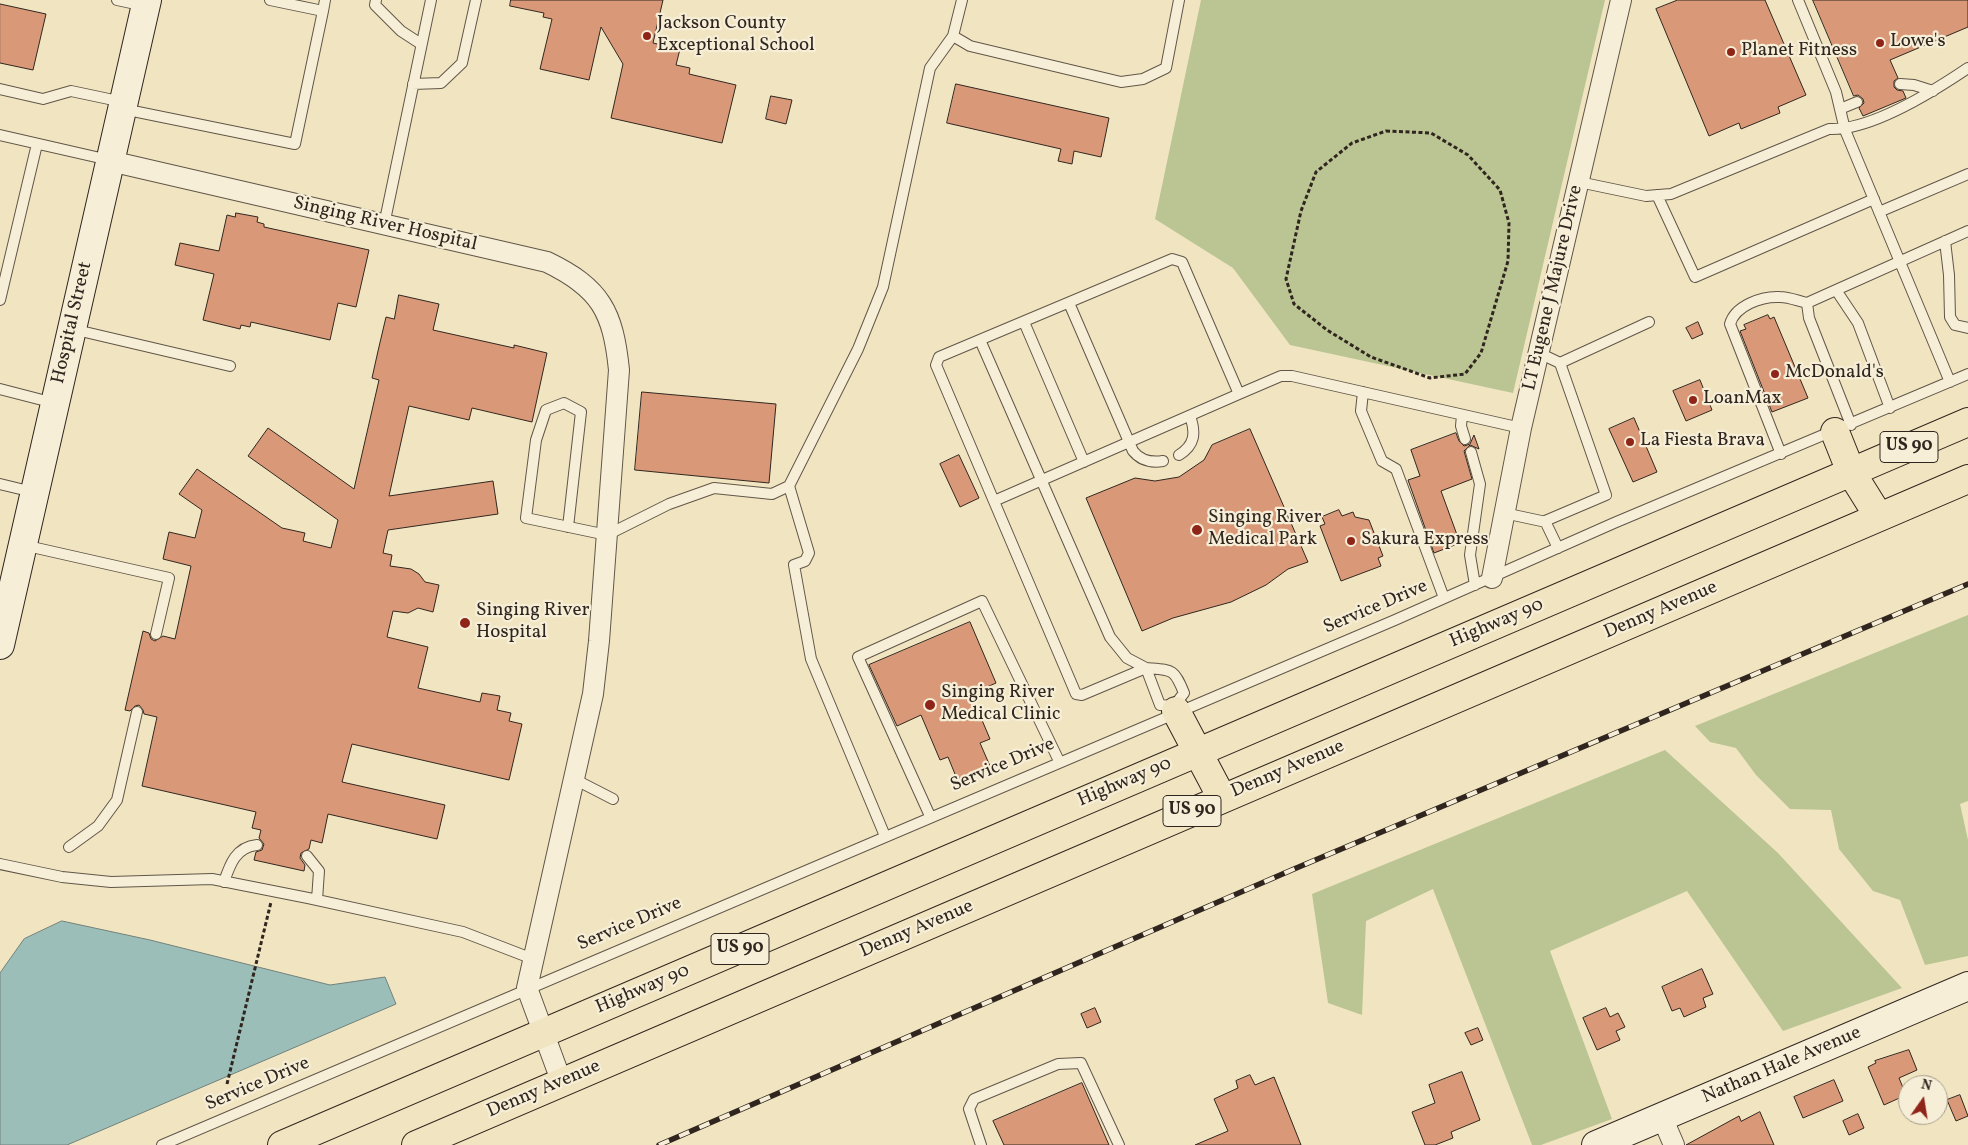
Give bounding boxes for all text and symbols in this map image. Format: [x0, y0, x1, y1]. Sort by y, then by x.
place label: Jackson County Exceptional School [657, 14, 815, 58]
marker: Jackson County Exceptional School [641, 30, 653, 42]
place label: Lowe's [1890, 32, 1946, 54]
marker: Lowe's [1874, 37, 1886, 49]
place label: Planet Fitness [1741, 41, 1857, 63]
marker: Planet Fitness [1725, 46, 1737, 58]
street label: LT Eugene J Majure Drive [1519, 183, 1589, 393]
street label: Singing River Hospital [291, 193, 479, 257]
street label: Hospital Street [48, 260, 98, 386]
place label: McDonald's [1785, 363, 1884, 385]
marker: McDonald's [1769, 368, 1781, 380]
place label: LoanMax [1703, 389, 1781, 411]
marker: LoanMax [1687, 394, 1699, 406]
place label: La Fiesta Brava [1640, 431, 1765, 453]
road number: US 90 [1880, 432, 1938, 462]
marker: La Fiesta Brava [1624, 436, 1636, 448]
place label: Singing River Medical Park [1208, 508, 1321, 552]
marker: Singing River Medical Park [1190, 523, 1204, 537]
place label: Sakura Express [1361, 530, 1489, 552]
marker: Sakura Express [1345, 535, 1357, 547]
street label: Service Drive [1321, 576, 1431, 640]
street label: Denny Avenue [1601, 577, 1721, 645]
street label: Highway 90 [1447, 594, 1547, 654]
place label: Singing River Hospital [476, 601, 589, 645]
marker: Singing River Hospital [458, 616, 472, 630]
place label: Singing River Medical Clinic [941, 683, 1061, 727]
marker: Singing River Medical Clinic [923, 698, 937, 712]
street label: Service Drive [948, 734, 1058, 798]
street label: Denny Avenue [1228, 736, 1348, 804]
street label: Highway 90 [1075, 753, 1175, 813]
road number: US 90 [1163, 796, 1221, 826]
street label: Service Drive [575, 893, 685, 957]
street label: Denny Avenue [857, 896, 977, 964]
road number: US 90 [711, 934, 769, 964]
street label: Highway 90 [593, 960, 693, 1020]
street label: Nathan Hale Avenue [1699, 1022, 1865, 1110]
street label: Service Drive [203, 1053, 313, 1117]
street label: Denny Avenue [484, 1056, 604, 1124]
north arrow [1898, 1075, 1948, 1125]
text: N [1919, 1075, 1933, 1096]

